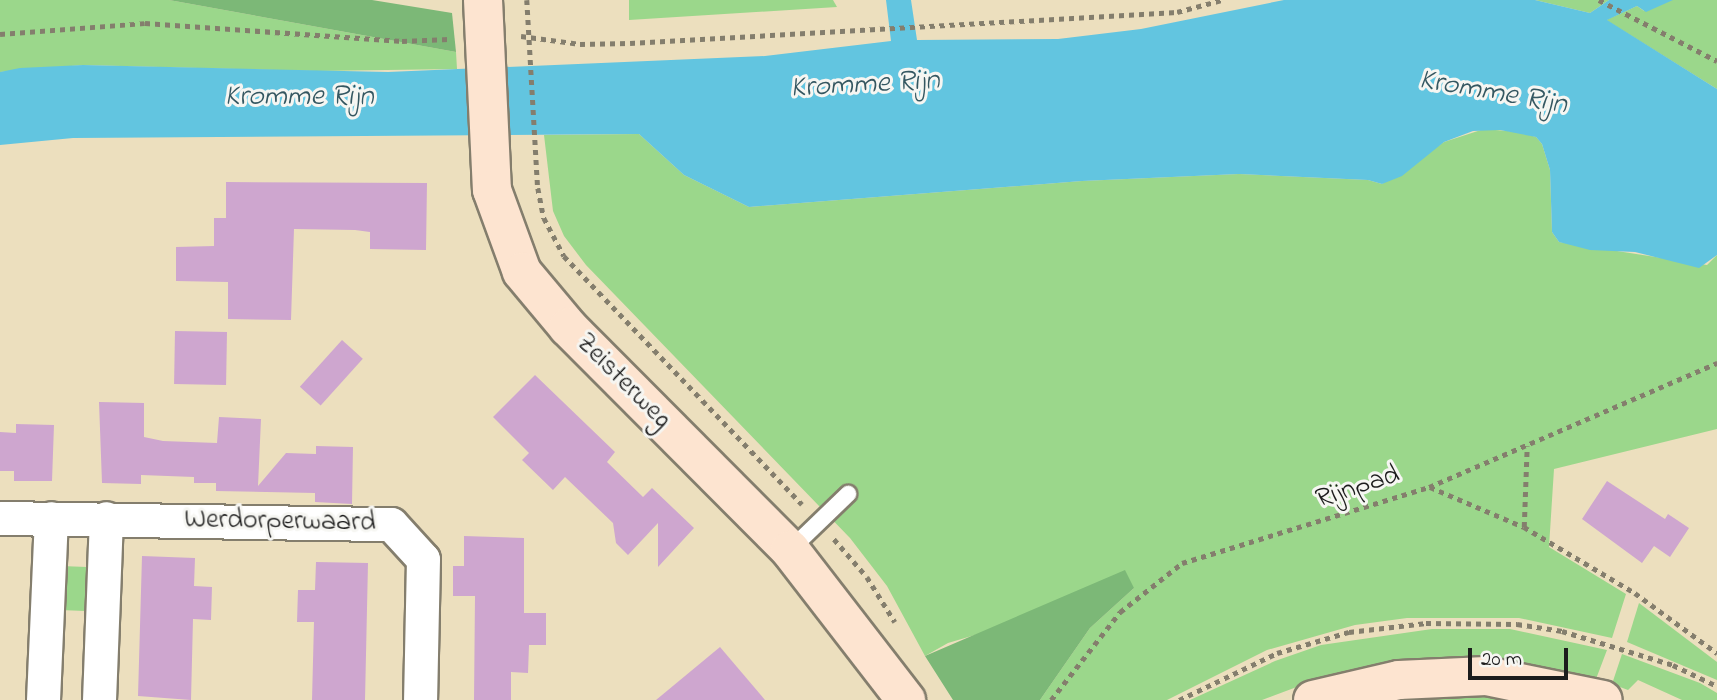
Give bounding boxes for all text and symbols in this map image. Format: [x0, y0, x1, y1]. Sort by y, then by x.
water label: Kromme Rijn [1416, 62, 1570, 124]
water label: Kromme Rijn [789, 63, 941, 107]
water label: Kromme Rijn [224, 79, 374, 115]
street label: Zeisterweg [568, 327, 678, 437]
street label: Rijnpad [1312, 459, 1404, 517]
street label: Werdorperwaard [184, 504, 376, 540]
scale bar [1472, 634, 1572, 678]
text: 20 m [1481, 645, 1522, 675]

